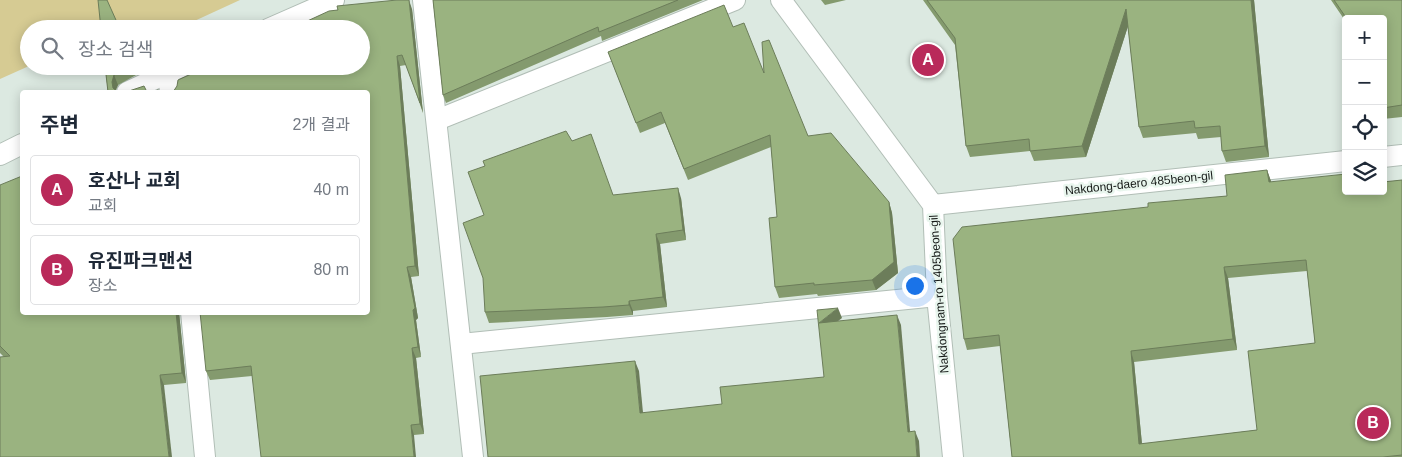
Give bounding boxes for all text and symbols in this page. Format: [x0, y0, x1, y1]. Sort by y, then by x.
map controls [1342, 15, 1387, 195]
button: + [1342, 15, 1387, 60]
search box [20, 20, 370, 75]
icon: search [38, 34, 66, 62]
text: 장소 검색 [78, 39, 153, 60]
pin: A [912, 41, 944, 79]
button: − [1342, 60, 1387, 105]
button: locate [1342, 105, 1387, 150]
text: 주변 [40, 113, 79, 136]
text: 2개 결과 [292, 116, 350, 133]
button: layers [1342, 150, 1387, 195]
street label: Nakdong-daero 485beon-gil [1064, 168, 1214, 198]
text: 호산나 교회 [88, 170, 181, 191]
text: A [51, 181, 63, 198]
text: 40 m [313, 181, 349, 198]
text: 교회 [88, 197, 117, 214]
street label: Nakdongnam-ro 1405beon-gil [926, 214, 952, 374]
text: 유진파크맨션 [88, 250, 193, 271]
text: B [51, 261, 63, 278]
text: 80 m [313, 261, 349, 278]
your location [902, 273, 928, 299]
text: 장소 [88, 277, 117, 294]
pin: B [1357, 404, 1389, 442]

